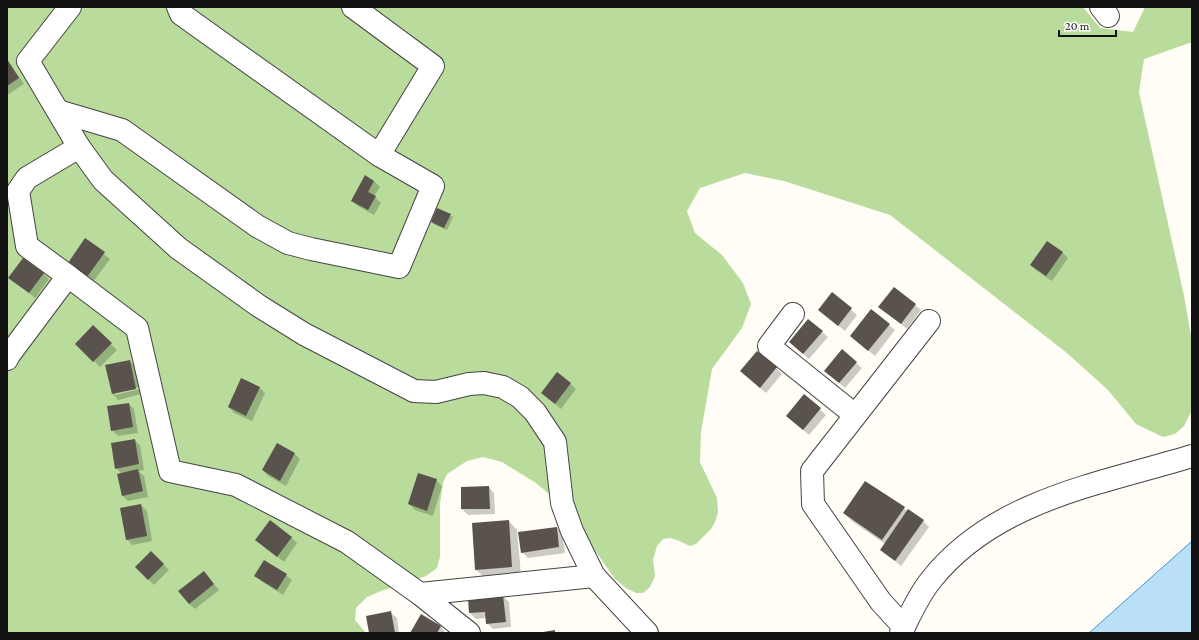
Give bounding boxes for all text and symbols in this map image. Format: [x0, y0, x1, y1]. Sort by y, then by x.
scale bar [1059, 12, 1116, 38]
text: 20 m [1065, 19, 1090, 33]

